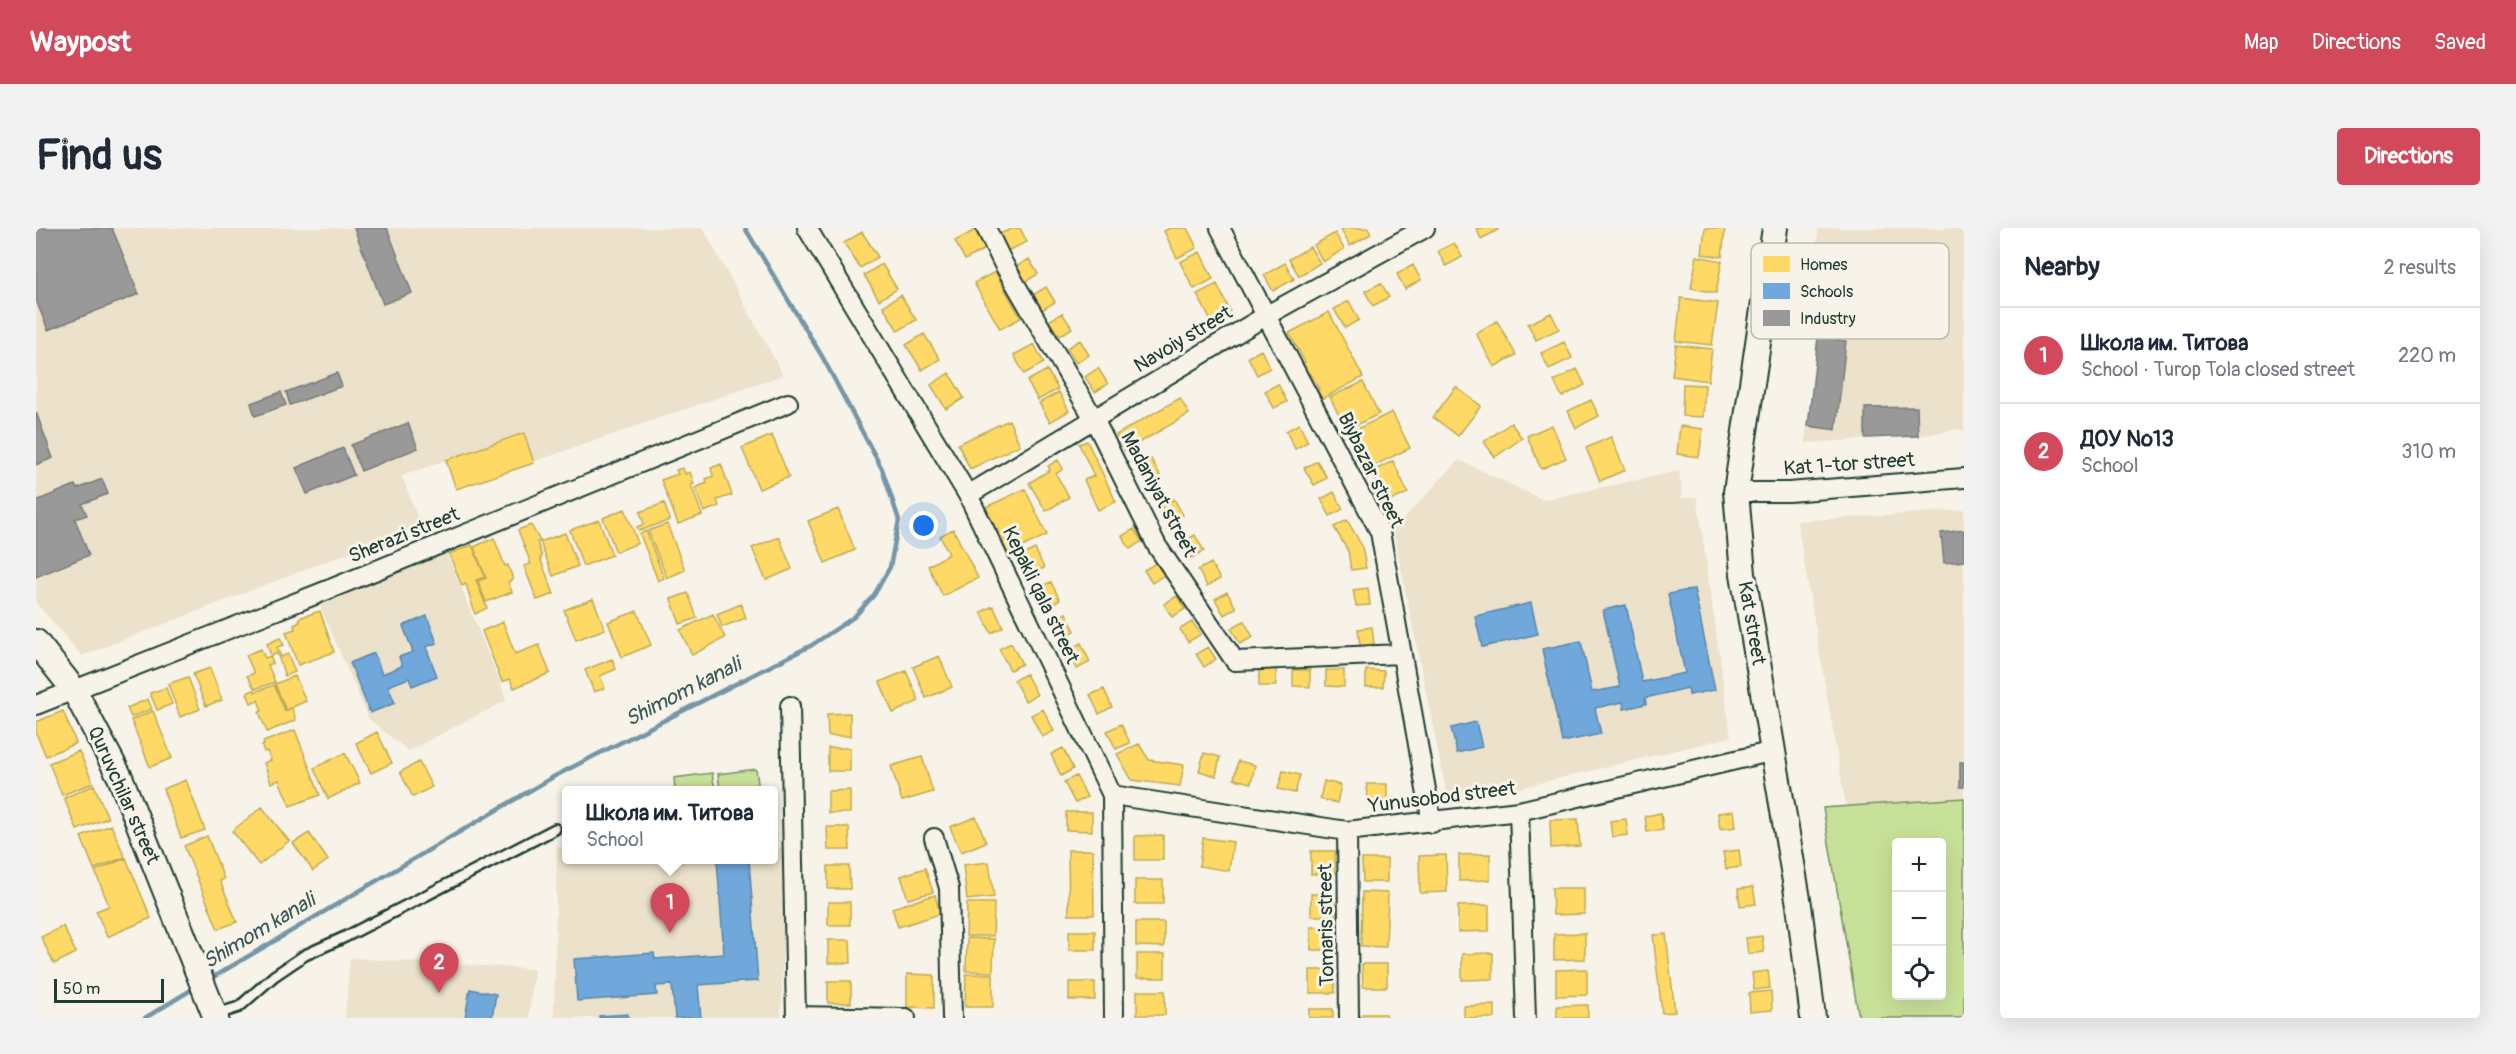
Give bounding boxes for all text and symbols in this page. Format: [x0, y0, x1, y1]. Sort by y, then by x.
text: Waypost [30, 25, 131, 60]
text: Map [2244, 29, 2279, 56]
text: Directions [2312, 29, 2401, 56]
text: Saved [2434, 29, 2486, 56]
button: Directions [2337, 128, 2480, 185]
text: Find us [36, 130, 162, 182]
legend [1751, 243, 1949, 339]
text: Nearby [2024, 251, 2100, 283]
text: Homes [1800, 255, 1848, 275]
text: 2 results [2384, 255, 2456, 280]
text: Schools [1800, 282, 1853, 302]
street label: Navoiy street [1129, 299, 1238, 378]
text: Industry [1800, 309, 1856, 329]
text: Школа им. Титова [2081, 329, 2249, 357]
text: 1 [2040, 343, 2047, 368]
text: 220 m [2398, 343, 2456, 368]
text: School · Turop Tola closed street [2081, 357, 2355, 382]
street label: Biybazar street [1332, 408, 1410, 533]
text: ДОУ №13 [2081, 425, 2174, 453]
street label: Madaniyat street [1116, 427, 1203, 562]
text: 2 [2038, 439, 2049, 464]
text: 310 m [2401, 439, 2456, 464]
street label: Kat 1-tor street [1783, 447, 1916, 481]
text: School [2081, 453, 2138, 478]
street label: Sherazi street [345, 501, 464, 569]
your location [909, 511, 938, 540]
street label: Kepakli qala street [997, 522, 1086, 669]
street label: Kat street [1732, 579, 1772, 668]
water label: Shimom kanali [621, 650, 748, 733]
street label: Quruvchilar street [82, 722, 166, 869]
street label: Yunusobod street [1366, 775, 1518, 819]
popup [562, 786, 778, 864]
text: Школа им. Титова [586, 799, 754, 827]
text: School [586, 827, 644, 852]
map controls [1892, 838, 1946, 1000]
button: + [1892, 838, 1946, 892]
street label: Tomaris street [1312, 862, 1340, 987]
pin: 1 [650, 884, 690, 933]
water label: Shimom kanali [198, 885, 323, 975]
button: − [1892, 892, 1946, 946]
pin: 2 [420, 944, 458, 993]
button: locate [1892, 946, 1946, 1000]
scale bar [54, 976, 164, 1004]
text: 50 m [63, 979, 100, 999]

